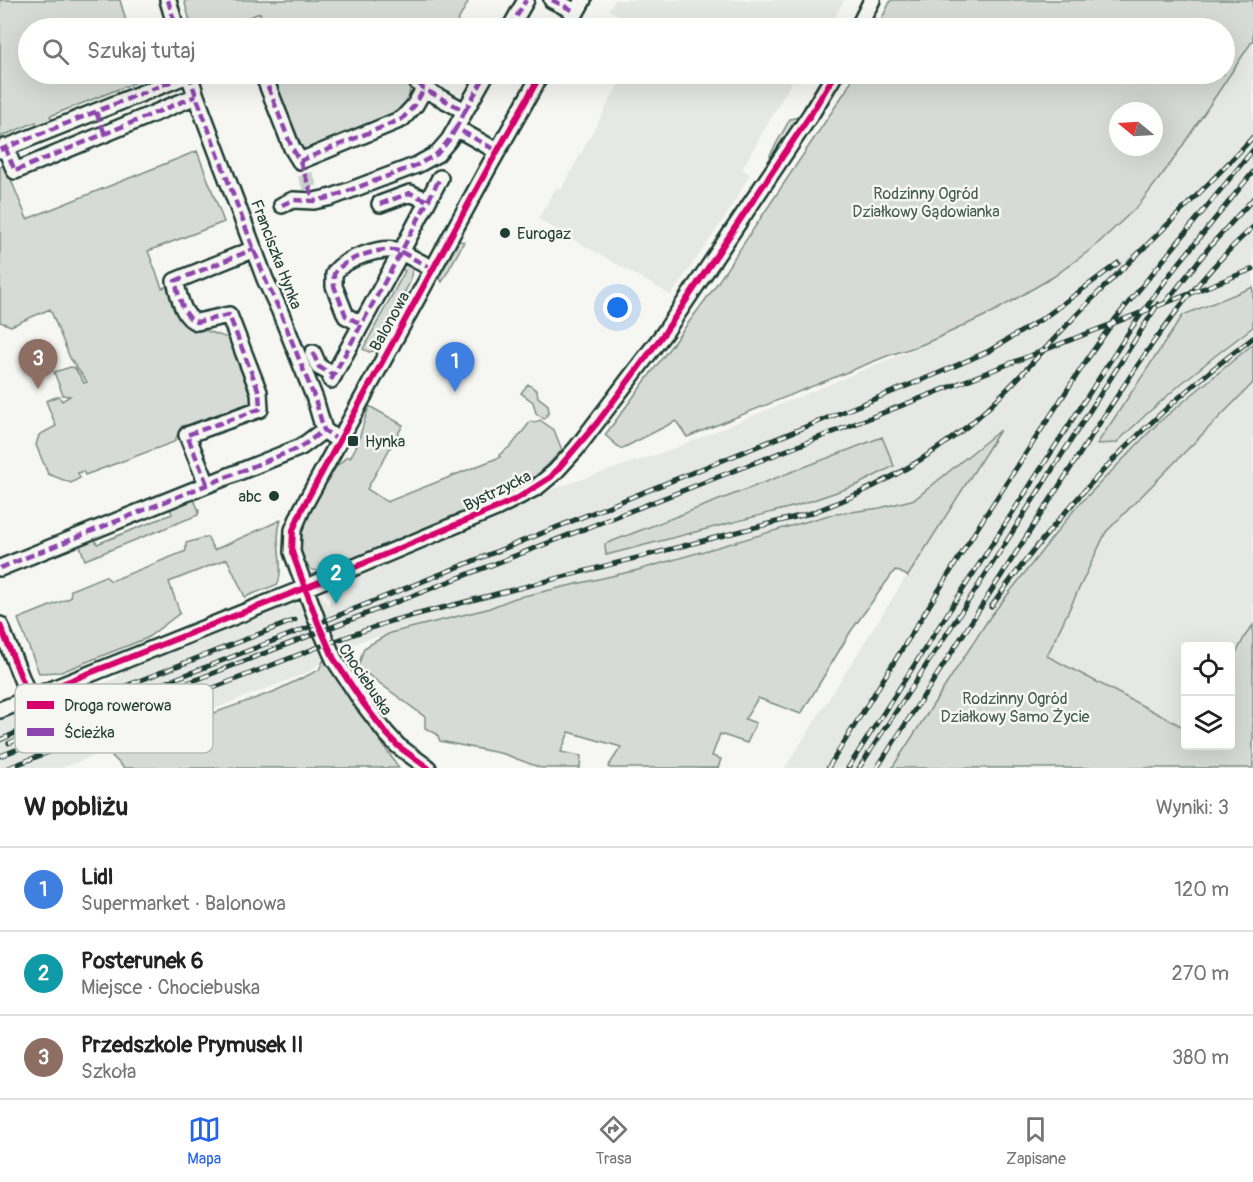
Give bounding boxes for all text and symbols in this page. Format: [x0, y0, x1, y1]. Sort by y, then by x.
search box [18, 18, 1235, 84]
icon: search [39, 35, 72, 68]
text: Szukaj tutaj [87, 37, 196, 65]
north arrow [1109, 102, 1163, 156]
park label: Rodzinny Ogród Działkowy Gądowianka [852, 184, 1000, 222]
street label: Franciszka Hynka [246, 197, 306, 312]
place label: Eurogaz [517, 224, 571, 244]
marker: Eurogaz [498, 226, 512, 240]
street label: Balonowa [365, 288, 414, 355]
your location [603, 293, 632, 322]
pin: 3 [18, 340, 57, 389]
pin: 1 [436, 342, 474, 392]
place label: Hynka [365, 432, 405, 452]
marker: Hynka [346, 434, 360, 448]
street label: Bystrzycka [460, 466, 534, 516]
place label: abc [239, 487, 262, 507]
marker: abc [267, 489, 281, 503]
pin: 2 [316, 554, 356, 604]
street label: Chociebuska [334, 640, 396, 719]
map controls [1181, 642, 1235, 750]
button: locate [1181, 642, 1235, 696]
legend [15, 684, 213, 753]
park label: Rodzinny Ogród Działkowy Samo Życie [941, 689, 1090, 727]
text: Droga rowerowa [64, 696, 172, 716]
button: layers [1181, 696, 1235, 750]
text: Ścieżka [64, 723, 115, 743]
text: W pobliżu [24, 791, 128, 823]
text: Wyniki: 3 [1156, 795, 1229, 820]
text: Lidl [81, 863, 113, 891]
text: 1 [40, 877, 47, 902]
text: 120 m [1174, 877, 1229, 902]
text: Supermarket · Balonowa [81, 891, 286, 916]
text: Posterunek 6 [81, 947, 203, 975]
text: 2 [38, 961, 49, 986]
text: 270 m [1171, 961, 1229, 986]
text: Miejsce · Chociebuska [81, 975, 260, 1000]
text: Przedszkole Prymusek II [81, 1031, 303, 1059]
text: 3 [38, 1045, 49, 1070]
text: 380 m [1172, 1045, 1229, 1070]
text: Szkoła [81, 1059, 136, 1084]
tab: Mapa [187, 1113, 221, 1169]
tab: Trasa [595, 1113, 632, 1169]
tab: Zapisane [1006, 1113, 1066, 1169]

